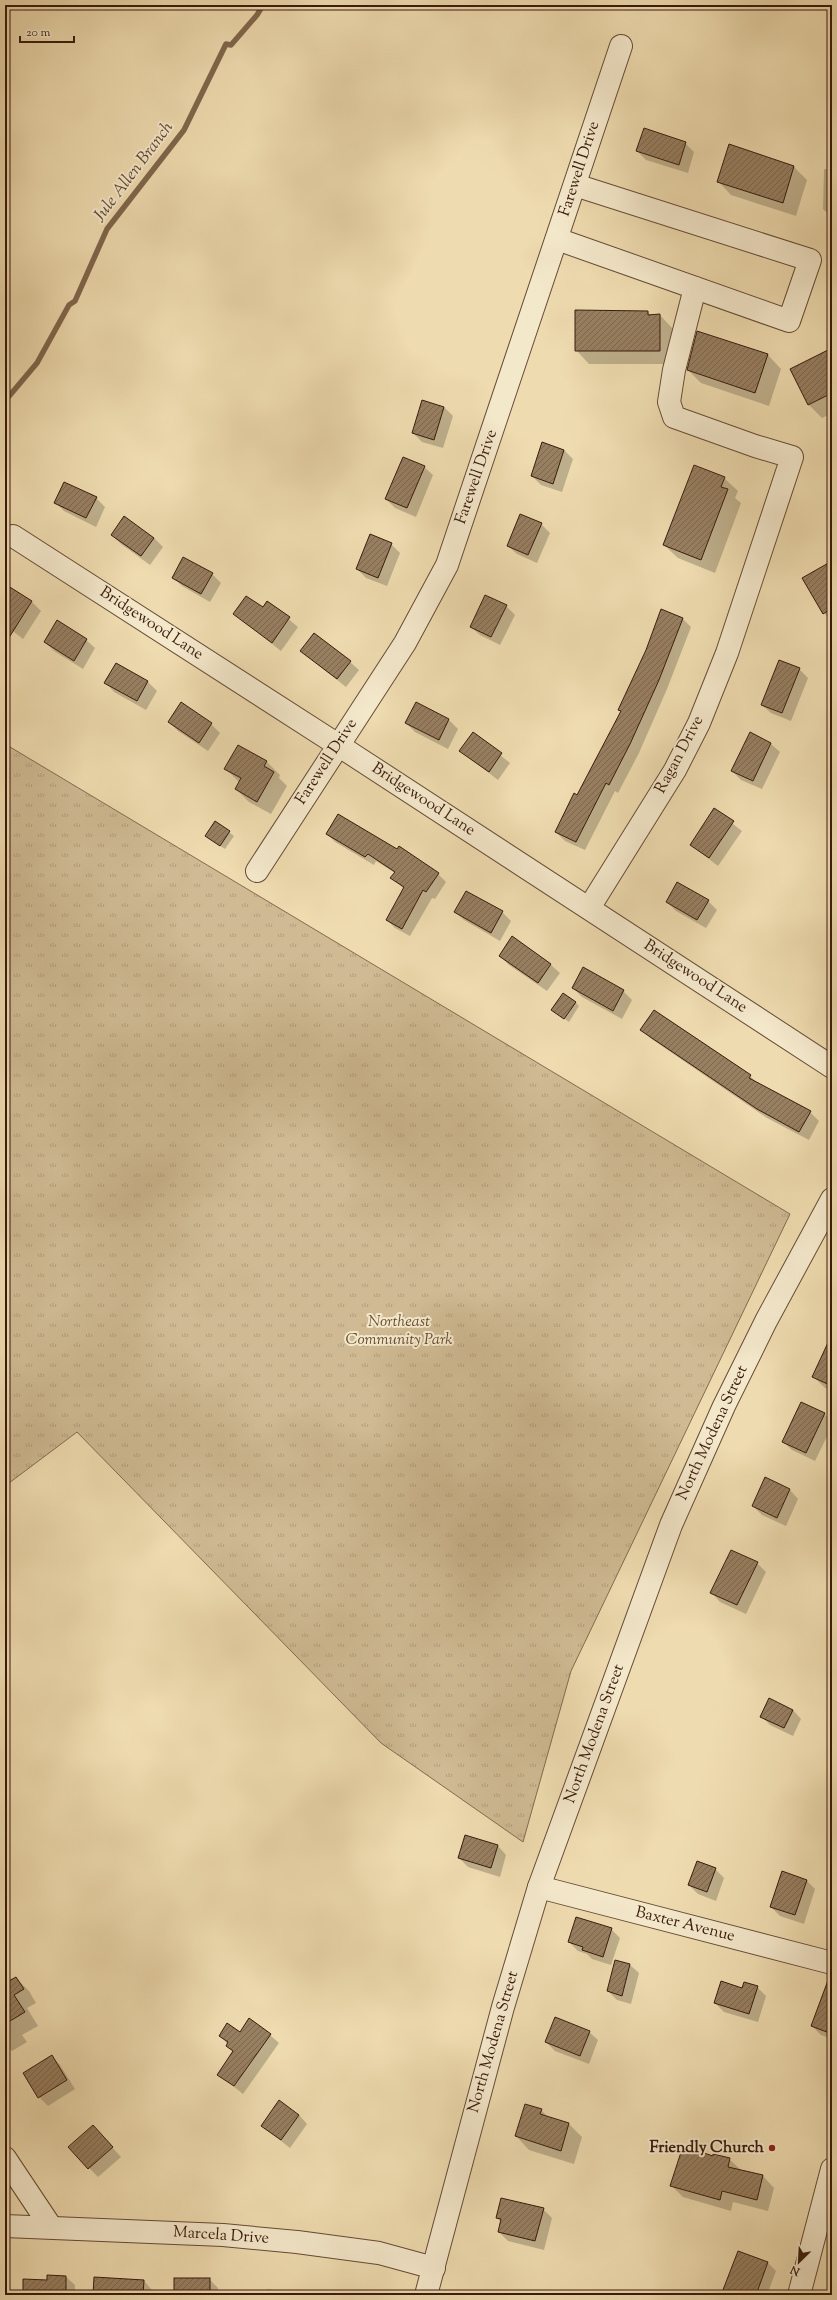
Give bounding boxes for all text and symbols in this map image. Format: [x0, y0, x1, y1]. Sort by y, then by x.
scale bar [20, 18, 74, 44]
text: 20 m [26, 24, 51, 42]
water label: Jule Allen Branch [88, 116, 180, 228]
street label: Farewell Drive [554, 119, 606, 219]
street label: Farewell Drive [450, 427, 504, 527]
street label: Bridgewood Lane [95, 582, 207, 666]
street label: Ragan Drive [650, 712, 710, 798]
street label: Farewell Drive [290, 714, 364, 810]
street label: Bridgewood Lane [367, 758, 479, 842]
street label: Bridgewood Lane [639, 935, 751, 1019]
park label: Northeast Community Park [346, 1311, 453, 1352]
street label: North Modena Street [672, 1361, 755, 1504]
street label: North Modena Street [559, 1661, 631, 1807]
street label: Baxter Avenue [633, 1902, 737, 1948]
street label: North Modena Street [463, 1968, 525, 2116]
place label: Friendly Church [650, 2137, 765, 2160]
marker: Friendly Church [767, 2143, 777, 2153]
street label: Marcela Drive [172, 2221, 270, 2251]
north arrow [779, 2242, 819, 2282]
text: N [788, 2261, 804, 2280]

